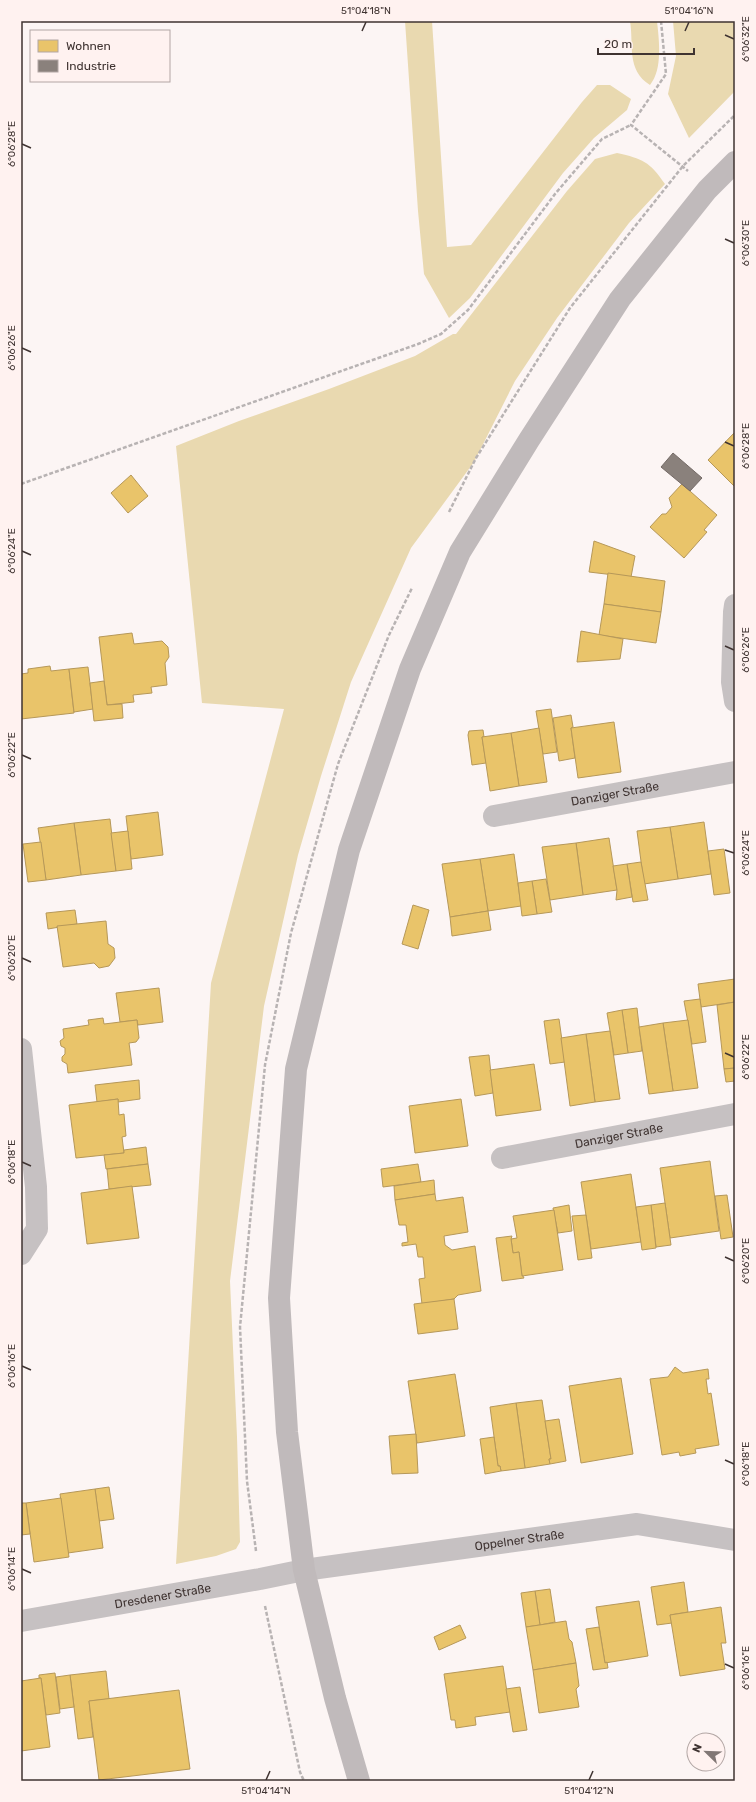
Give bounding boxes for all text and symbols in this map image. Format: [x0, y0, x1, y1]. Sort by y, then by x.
text: 51°04'18"N [341, 5, 391, 17]
text: 51°04'16"N [664, 5, 714, 17]
text: 6°06'32"E [740, 16, 752, 62]
legend [30, 30, 170, 82]
scale bar [598, 30, 694, 56]
text: 20 m [604, 37, 632, 51]
text: Wohnen [66, 39, 111, 53]
text: Industrie [66, 59, 116, 73]
text: 6°06'28"E [6, 121, 18, 167]
text: 6°06'30"E [740, 220, 752, 266]
text: 6°06'26"E [6, 325, 18, 371]
text: 6°06'28"E [740, 423, 752, 469]
text: 6°06'24"E [6, 528, 18, 574]
text: 6°06'26"E [740, 627, 752, 673]
text: 6°06'22"E [6, 732, 18, 778]
street label: Danziger Straße [570, 779, 661, 809]
text: 6°06'24"E [740, 830, 752, 876]
text: 6°06'20"E [6, 935, 18, 981]
text: 6°06'22"E [740, 1034, 752, 1080]
street label: Danziger Straße [574, 1121, 664, 1151]
text: 6°06'18"E [6, 1140, 18, 1184]
text: 6°06'20"E [740, 1238, 752, 1284]
text: 6°06'16"E [6, 1344, 18, 1388]
text: 6°06'18"E [740, 1442, 752, 1486]
street label: Oppelner Straße [474, 1527, 565, 1553]
text: 6°06'14"E [6, 1547, 18, 1591]
street label: Dresdener Straße [113, 1581, 212, 1611]
text: 6°06'16"E [740, 1646, 752, 1690]
north arrow [686, 1732, 726, 1772]
text: N [690, 1742, 705, 1754]
text: 51°04'14"N [241, 1785, 291, 1797]
text: 51°04'12"N [564, 1785, 614, 1797]

